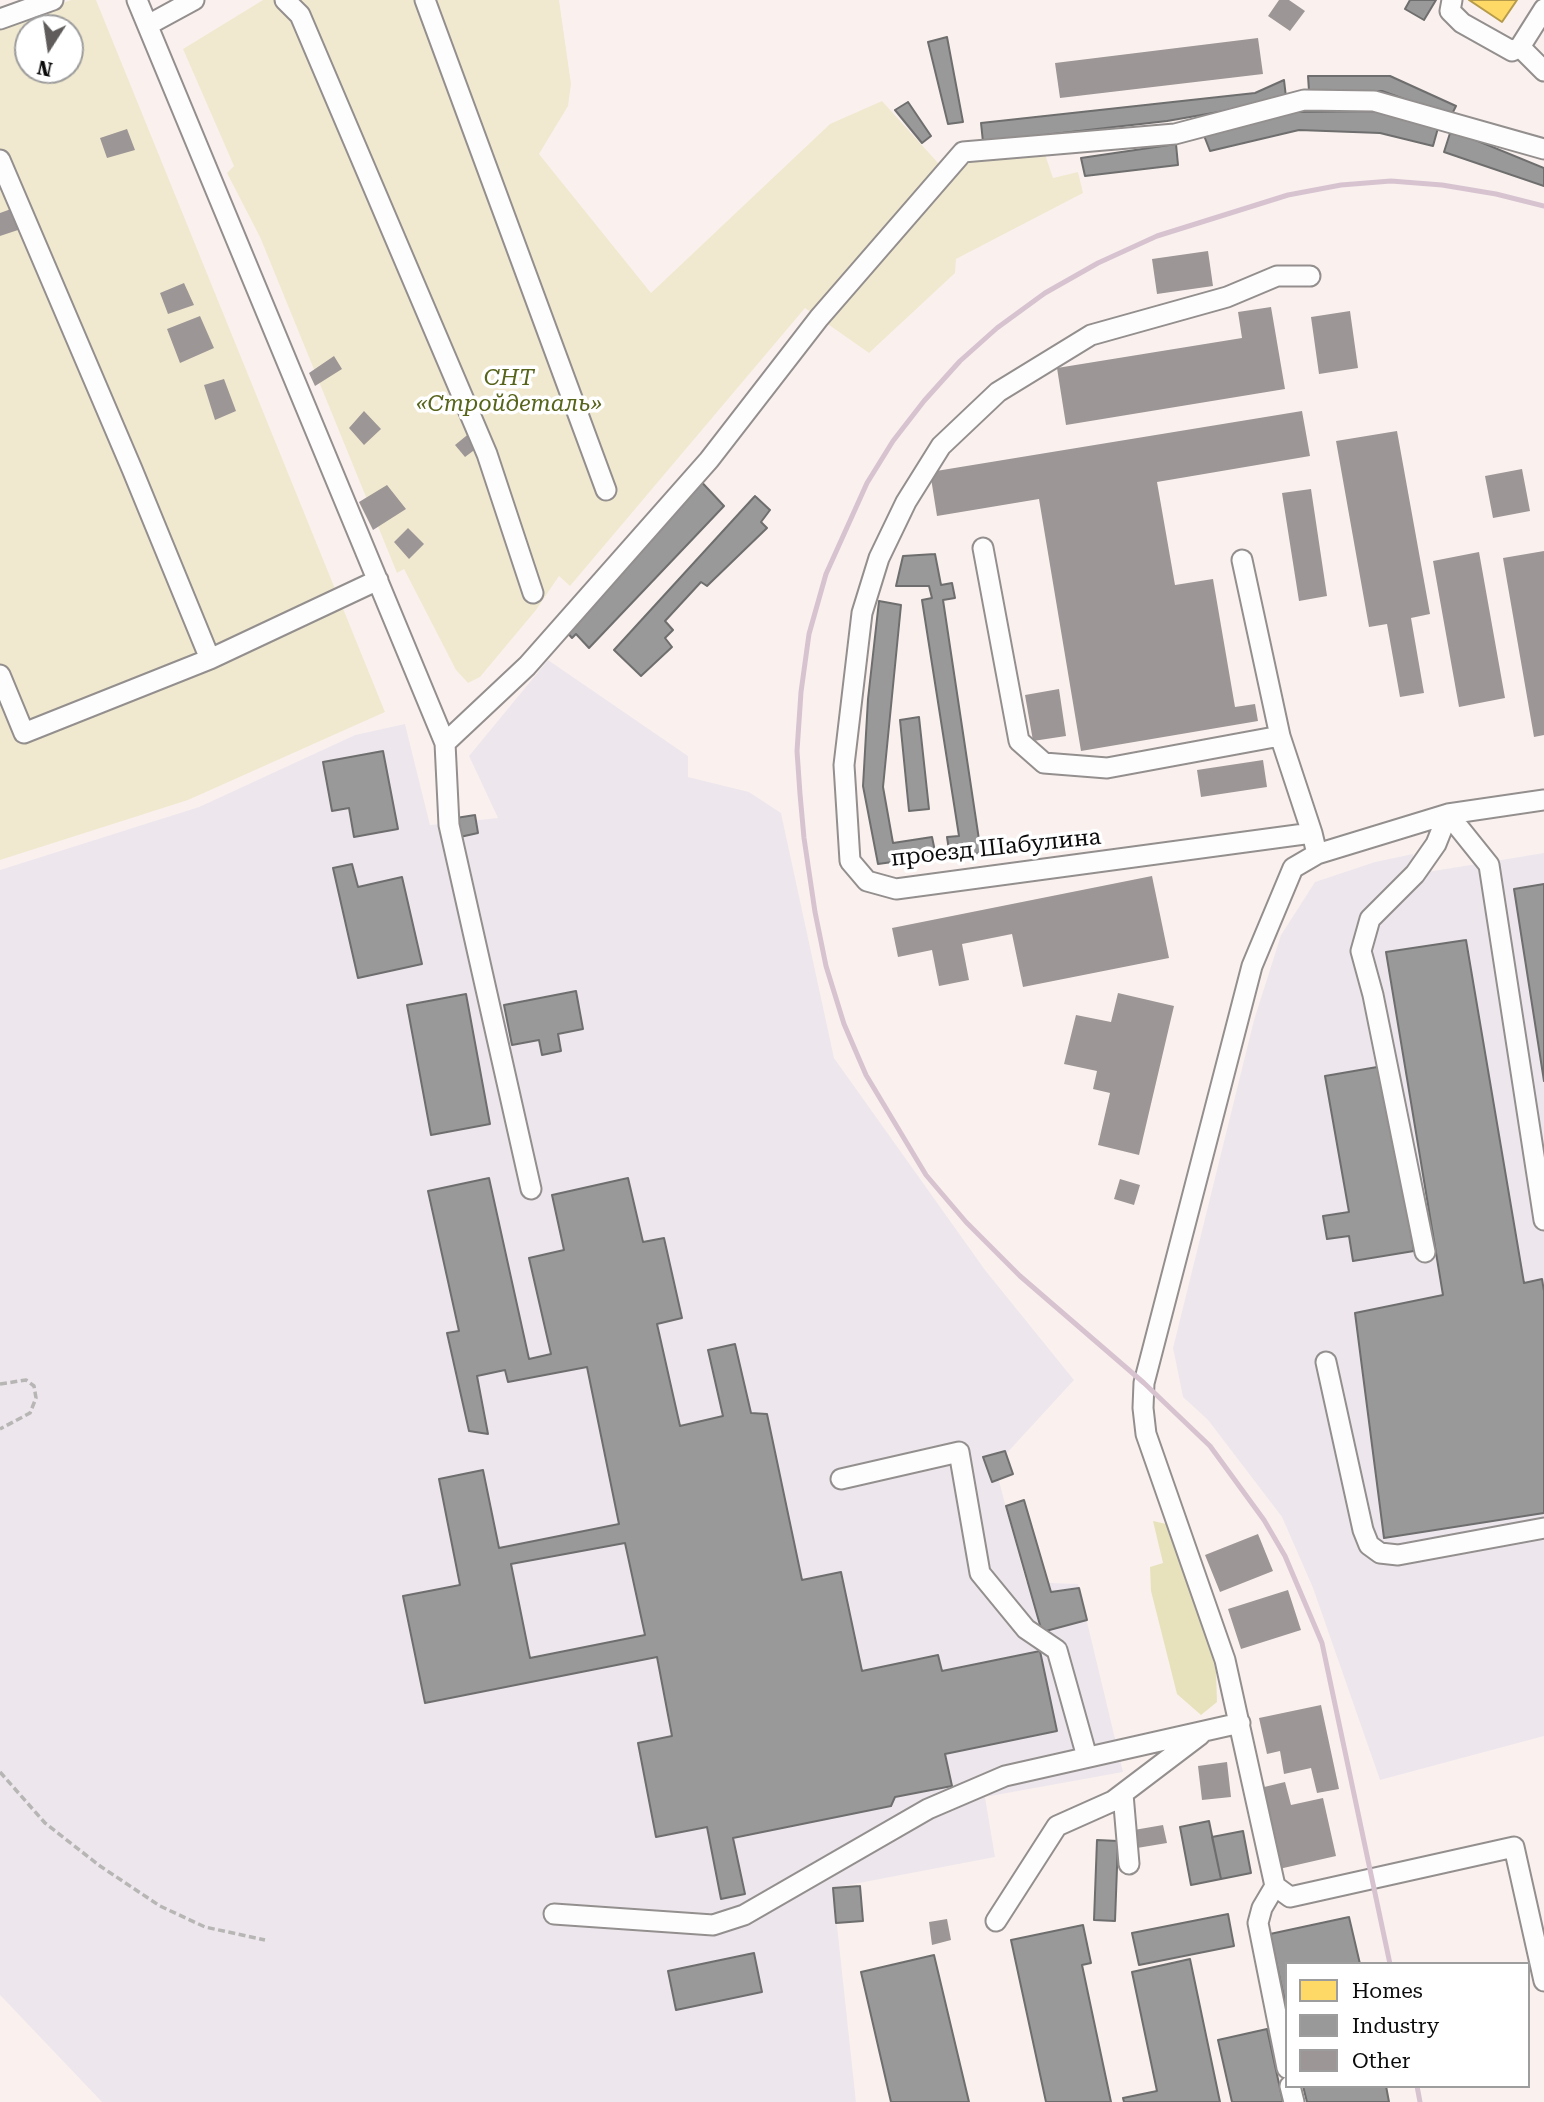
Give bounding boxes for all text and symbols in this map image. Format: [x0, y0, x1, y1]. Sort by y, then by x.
north arrow [14, 14, 84, 84]
text: N [35, 55, 55, 81]
park label: СНТ «Стройдеталь» [416, 364, 602, 418]
street label: проезд Шабулина [890, 823, 1102, 873]
legend [1285, 1962, 1530, 2088]
text: Homes [1352, 1979, 1423, 2003]
text: Industry [1352, 2014, 1439, 2038]
text: Other [1352, 2049, 1410, 2073]

